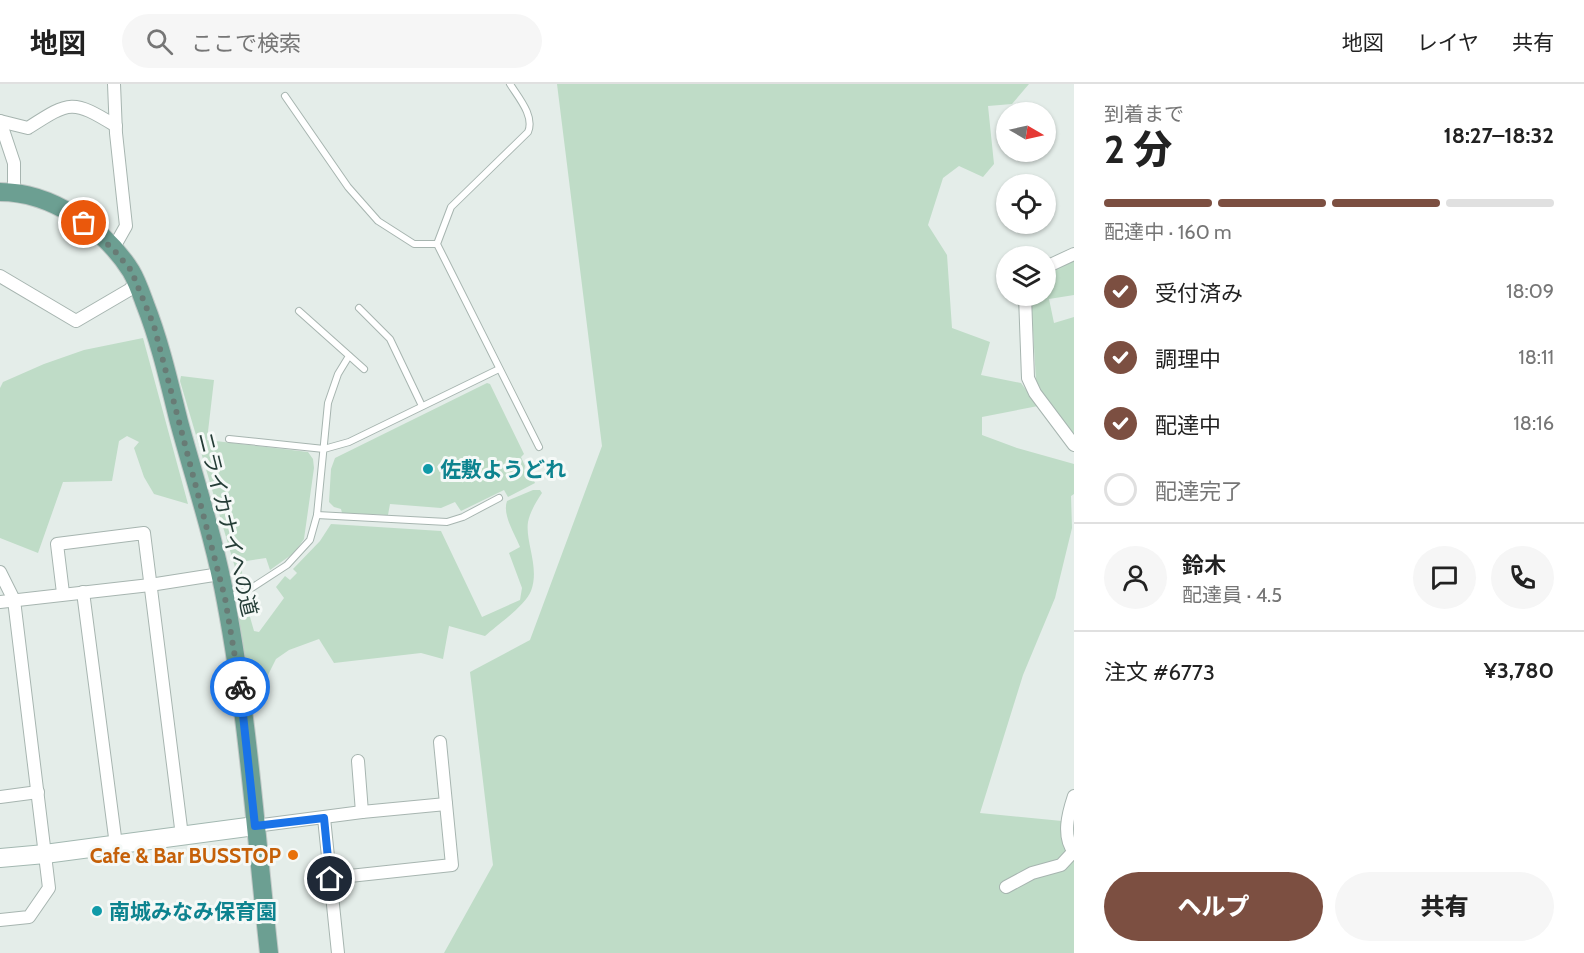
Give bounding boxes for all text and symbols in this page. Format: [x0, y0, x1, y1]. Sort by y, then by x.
search box [122, 14, 542, 68]
icon: search [143, 25, 176, 58]
text: 地図 [30, 26, 86, 60]
text: ここで検索 [191, 30, 301, 57]
text: 地図 [1342, 30, 1384, 55]
text: レイヤ [1417, 30, 1479, 55]
text: 共有 [1512, 30, 1554, 55]
north arrow [996, 102, 1056, 162]
map controls [996, 102, 1056, 306]
text: 到着まで [1104, 102, 1184, 126]
text: 18:27–18:32 [1444, 122, 1554, 149]
text: 2 分 [1104, 125, 1172, 173]
button: locate [996, 174, 1056, 234]
pin [58, 197, 109, 248]
icon: bag [67, 206, 100, 239]
text: 配達中 · 160 m [1104, 220, 1232, 244]
button: layers [996, 246, 1056, 306]
icon: check [1104, 275, 1137, 308]
text: 18:09 [1506, 279, 1554, 303]
text: 受付済み [1155, 280, 1243, 307]
icon: check [1104, 341, 1137, 374]
text: 18:11 [1518, 345, 1554, 369]
text: 調理中 [1155, 346, 1221, 373]
icon: check [1104, 407, 1137, 440]
text: 18:16 [1513, 411, 1554, 435]
text: 配達中 [1155, 412, 1221, 439]
street label: ニライカナイへの道 [193, 429, 263, 619]
place label: 佐敷ようどれ [440, 457, 566, 482]
marker: 佐敷ようどれ [421, 462, 435, 476]
text: 配達完了 [1155, 478, 1243, 505]
button: person [1104, 546, 1167, 609]
button: chat [1413, 546, 1476, 609]
button: phone [1491, 546, 1554, 609]
text: 鈴木 [1182, 552, 1226, 579]
text: 配達員 · 4.5 [1182, 583, 1282, 607]
courier [210, 657, 270, 717]
text: ¥3,780 [1484, 657, 1554, 684]
text: 注文 #6773 [1104, 659, 1215, 686]
icon: bike [224, 671, 257, 704]
place label: Cafe & Bar BUSSTOP [90, 843, 281, 868]
marker: Cafe & Bar BUSSTOP [286, 848, 300, 862]
pin [304, 853, 355, 904]
icon: home [313, 862, 346, 895]
button: ヘルプ [1104, 872, 1323, 941]
button: 共有 [1335, 872, 1554, 941]
place label: 南城みなみ保育園 [109, 899, 277, 924]
marker: 南城みなみ保育園 [90, 904, 104, 918]

